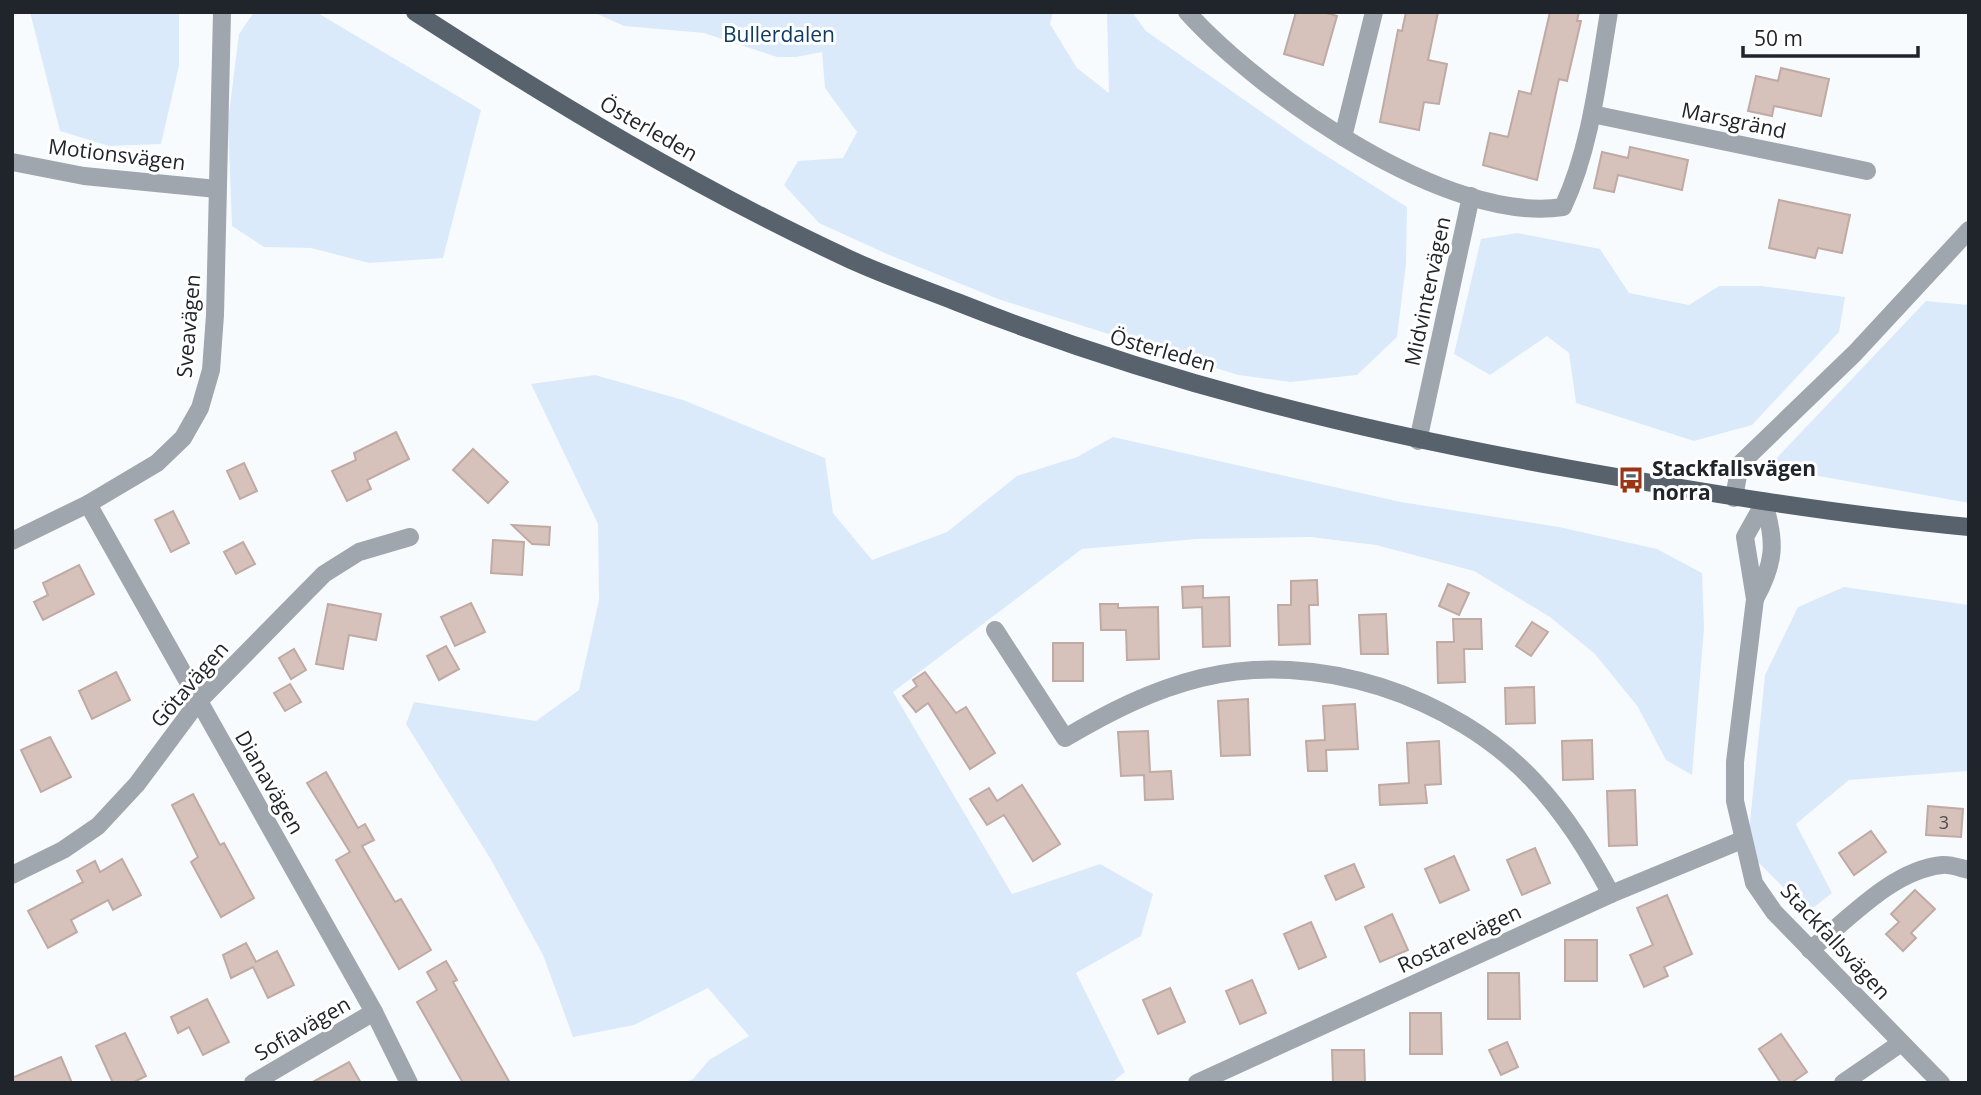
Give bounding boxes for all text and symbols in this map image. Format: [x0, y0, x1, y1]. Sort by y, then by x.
scale bar [1743, 14, 1918, 58]
park label: Bullerdalen [723, 20, 835, 48]
text: 50 m [1754, 24, 1803, 52]
street label: Österleden [595, 89, 703, 167]
street label: Marsgränd [1679, 95, 1789, 145]
street label: Motionsvägen [47, 132, 187, 176]
street label: Midvintervägen [1398, 214, 1456, 368]
street label: Sveavägen [170, 273, 206, 379]
street label: Österleden [1107, 322, 1219, 378]
place label: Stackfallsvägen norra [1652, 454, 1816, 506]
bus stop icon: Stackfallsvägen norra [1616, 465, 1646, 495]
street label: Götavägen [144, 635, 234, 733]
street label: Dianavägen [229, 725, 311, 839]
house number: 3 [1939, 810, 1949, 834]
street label: Stackfallsvägen [1775, 877, 1897, 1005]
street label: Rostarevägen [1393, 897, 1525, 979]
street label: Sofiavägen [249, 989, 355, 1067]

